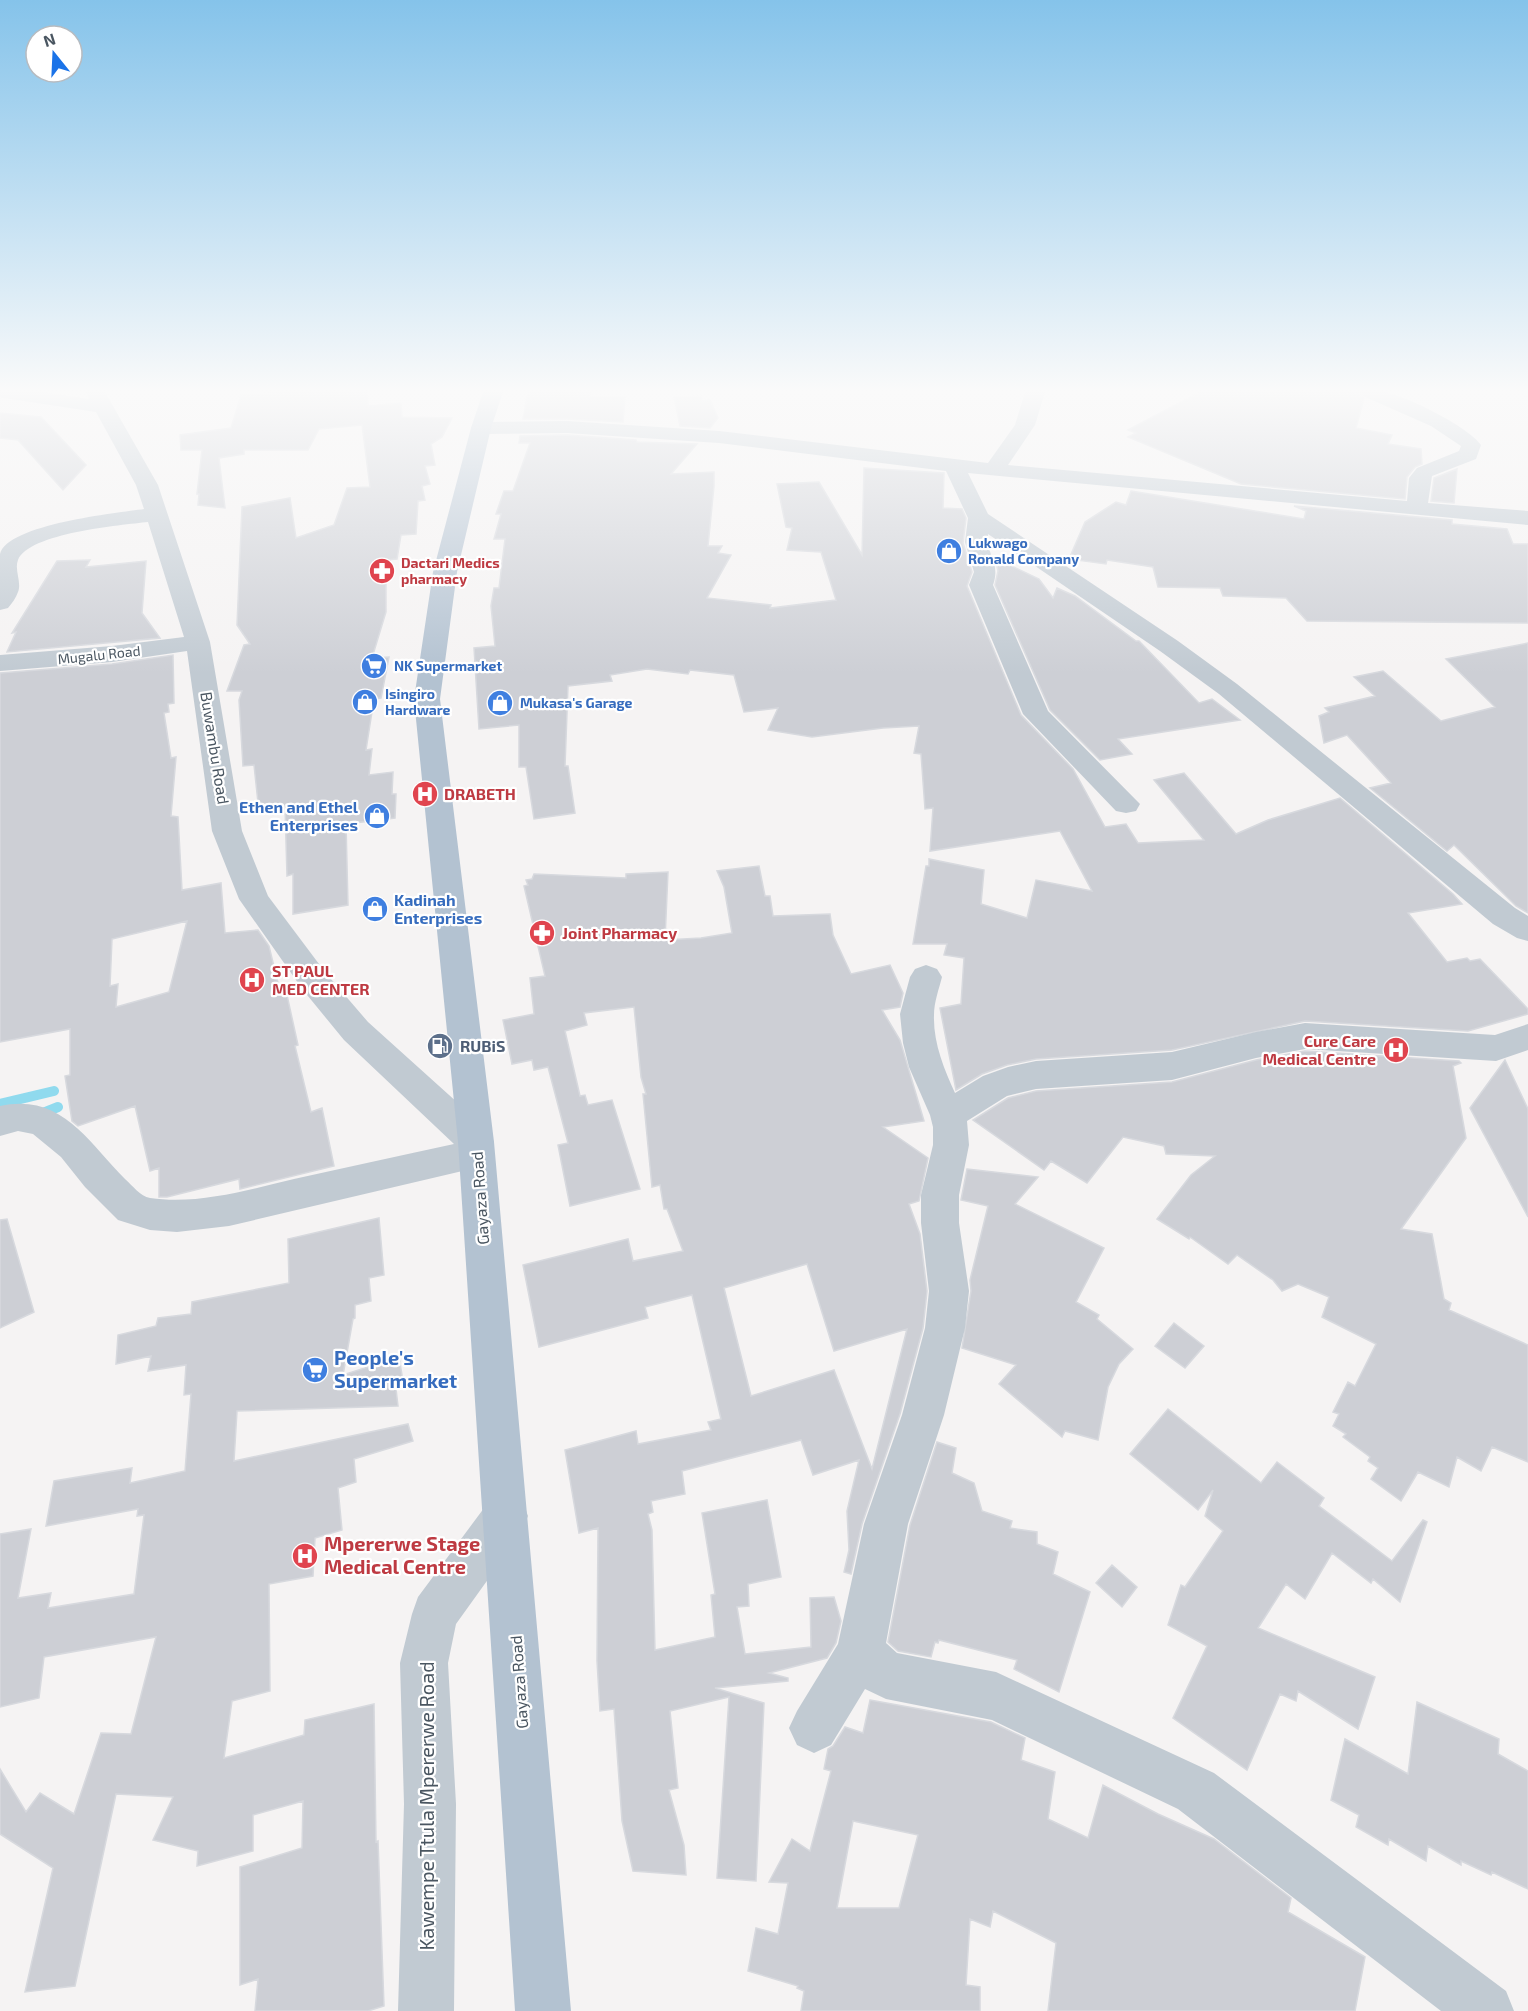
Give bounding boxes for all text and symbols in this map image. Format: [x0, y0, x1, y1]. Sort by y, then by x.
north arrow [24, 24, 84, 84]
text: N [41, 28, 58, 50]
place label: Lukwago Ronald Company [968, 534, 1079, 567]
shop icon: Lukwago Ronald Company [934, 536, 964, 566]
place label: Dactari Medics pharmacy [401, 554, 500, 587]
pharmacy icon: Dactari Medics pharmacy [367, 556, 397, 586]
street label: Mugalu Road [57, 642, 141, 667]
supermarket icon: NK Supermarket [359, 651, 389, 681]
place label: NK Supermarket [394, 657, 502, 674]
place label: Isingiro Hardware [385, 685, 451, 718]
shop icon: Isingiro Hardware [350, 687, 380, 717]
shop icon: Mukasa's Garage [485, 688, 515, 718]
street label: Buwambu Road [197, 690, 234, 806]
place label: Mukasa's Garage [520, 694, 633, 711]
hospital icon: DRABETH [410, 779, 440, 809]
place label: DRABETH [444, 784, 516, 803]
place label: Ethen and Ethel Enterprises [239, 797, 359, 834]
shop icon: Ethen and Ethel Enterprises [362, 801, 392, 831]
place label: Kadinah Enterprises [394, 890, 482, 927]
shop icon: Kadinah Enterprises [360, 894, 390, 924]
pharmacy icon: Joint Pharmacy [527, 918, 557, 948]
place label: Joint Pharmacy [562, 923, 677, 943]
place label: ST PAUL MED CENTER [272, 961, 370, 998]
hospital icon: ST PAUL MED CENTER [237, 965, 267, 995]
fuel station icon: RUBiS [425, 1031, 455, 1061]
place label: Cure Care Medical Centre [1262, 1031, 1376, 1068]
hospital icon: Cure Care Medical Centre [1381, 1035, 1411, 1065]
place label: RUBiS [460, 1036, 505, 1055]
street label: Gayaza Road [467, 1151, 492, 1245]
place label: People's Supermarket [334, 1345, 457, 1392]
supermarket icon: People's Supermarket [300, 1355, 330, 1385]
place label: Mpererwe Stage Medical Centre [324, 1531, 480, 1578]
hospital icon: Mpererwe Stage Medical Centre [290, 1541, 320, 1571]
street label: Gayaza Road [506, 1635, 531, 1729]
street label: Kawempe Ttula Mpererwe Road [414, 1661, 438, 1951]

